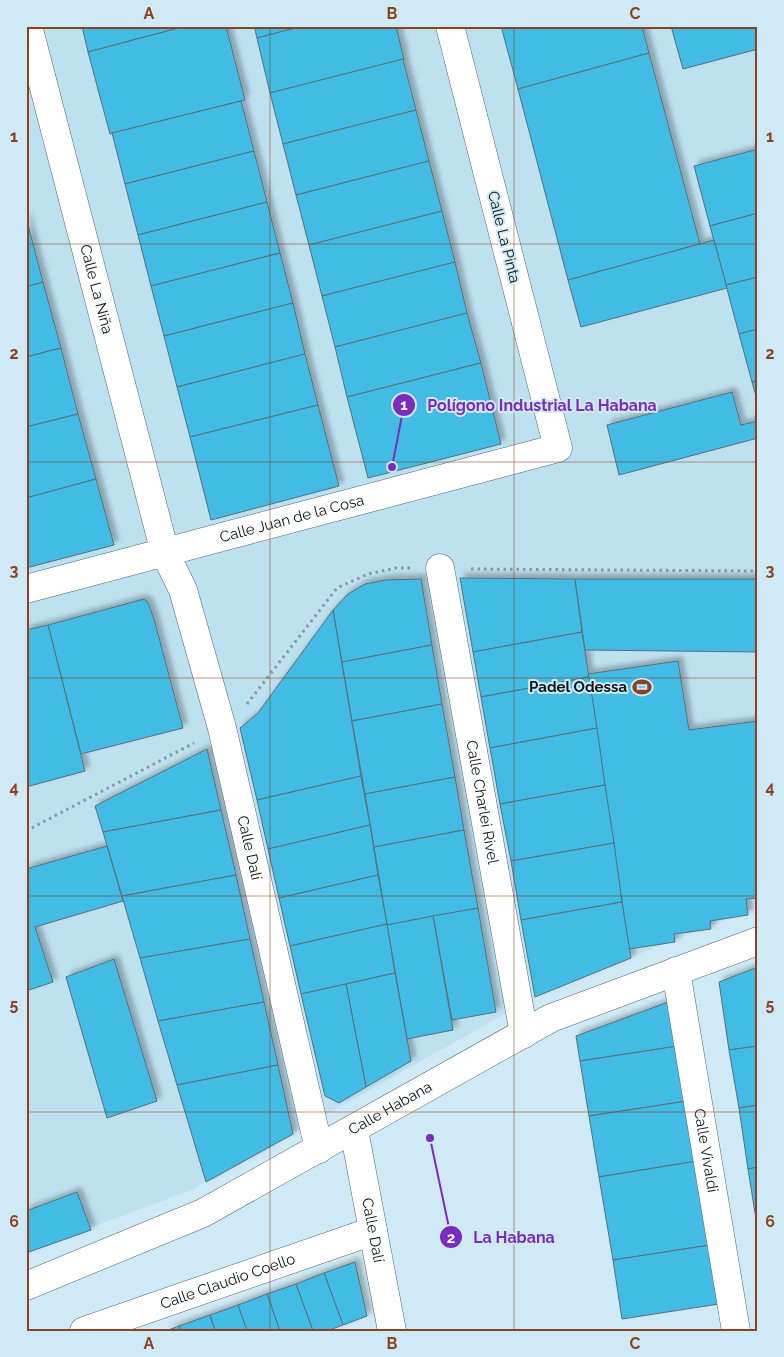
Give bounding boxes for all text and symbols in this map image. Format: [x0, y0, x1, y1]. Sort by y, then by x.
text: A [144, 4, 155, 23]
text: B [387, 4, 398, 23]
text: C [630, 4, 641, 23]
text: 1 [10, 127, 18, 146]
text: 1 [766, 127, 774, 146]
street label: Calle La Pinta [484, 189, 524, 285]
street label: Calle La Niña [76, 243, 117, 336]
text: 2 [9, 344, 19, 363]
text: 2 [765, 344, 775, 363]
callout: Polígono Industrial La Habana [392, 390, 667, 421]
text: 1 [400, 396, 408, 414]
text: Polígono Industrial La Habana [427, 396, 657, 415]
street label: Calle Juan de la Cosa [218, 491, 366, 546]
text: 3 [10, 561, 19, 580]
text: 3 [766, 561, 775, 580]
sports icon: Padel Odessa [631, 676, 653, 698]
place label: Padel Odessa [529, 678, 627, 696]
street label: Calle Charlei Rivel [462, 739, 502, 866]
text: 4 [9, 778, 19, 797]
text: 4 [765, 778, 775, 797]
street label: Calle Dalí [233, 814, 266, 882]
text: 5 [10, 995, 19, 1014]
text: 5 [766, 995, 775, 1014]
street label: Calle Habana [345, 1078, 435, 1139]
street label: Calle Vivaldi [690, 1107, 722, 1194]
street label: Calle Dalí [358, 1196, 388, 1265]
text: 6 [9, 1212, 19, 1231]
text: 6 [765, 1212, 775, 1231]
callout: La Habana [438, 1222, 565, 1253]
text: La Habana [473, 1228, 555, 1247]
text: 2 [447, 1229, 455, 1247]
street label: Calle Claudio Coello [158, 1250, 297, 1313]
text: A [144, 1334, 155, 1353]
text: B [387, 1334, 398, 1353]
text: C [630, 1334, 641, 1353]

